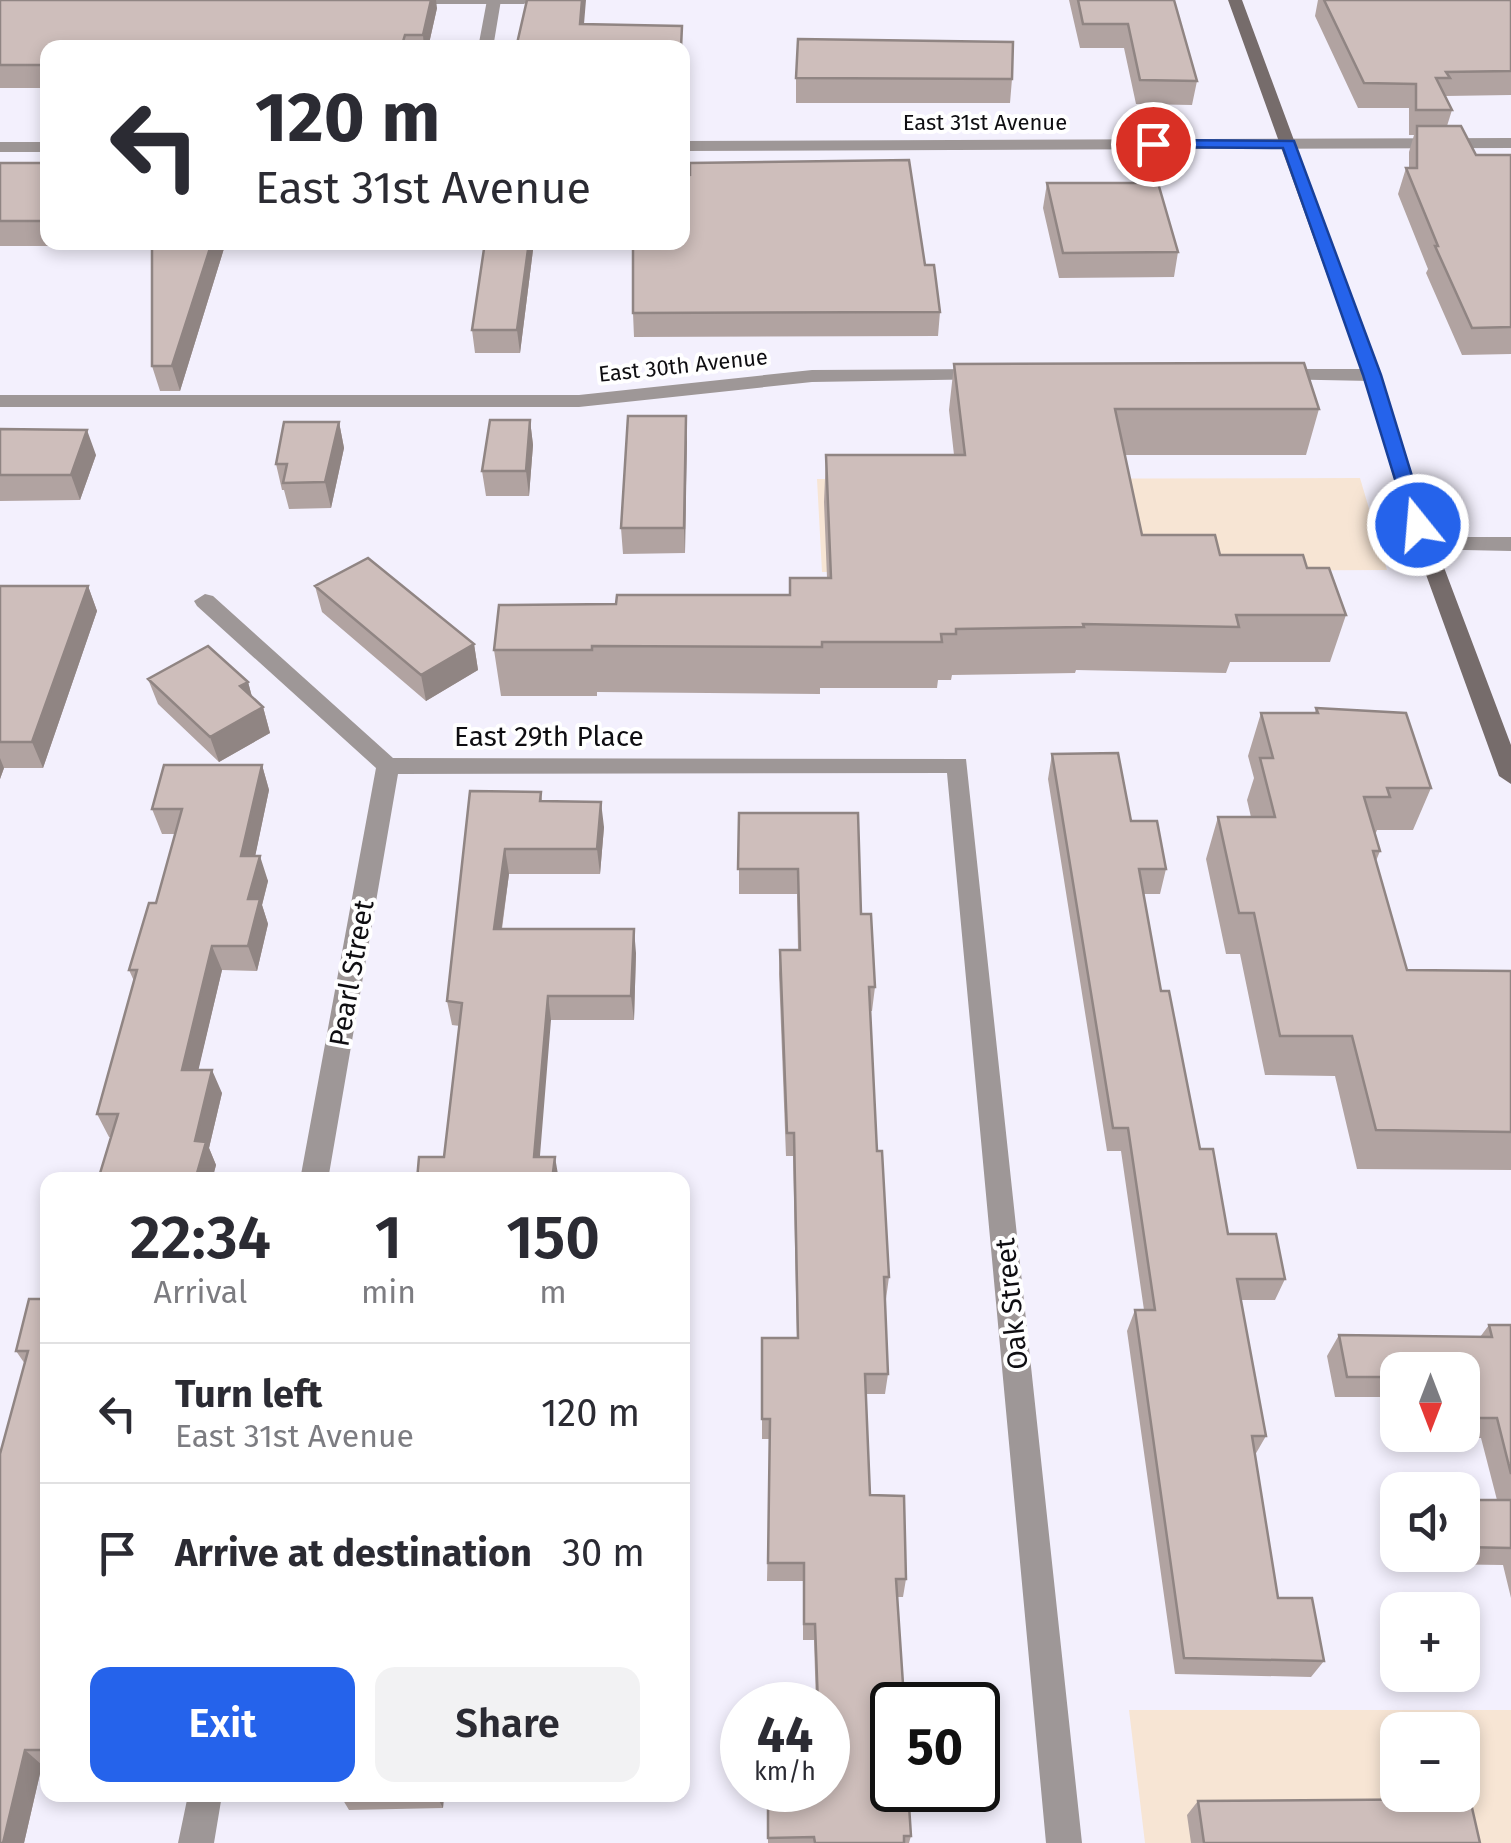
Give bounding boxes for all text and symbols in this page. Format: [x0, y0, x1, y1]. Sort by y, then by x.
text: 120 m [255, 76, 440, 160]
icon: left [90, 80, 220, 210]
pin [1111, 102, 1196, 187]
street label: East 31st Avenue [903, 109, 1067, 136]
icon: arrive [1126, 117, 1181, 172]
text: East 31st Avenue [255, 161, 591, 215]
street label: East 30th Avenue [597, 343, 769, 388]
position arrow [1366, 473, 1470, 577]
street label: East 29th Place [454, 720, 644, 753]
street label: Pearl Street [322, 896, 381, 1049]
text: 22:34 [130, 1202, 271, 1274]
text: 1 [375, 1202, 402, 1274]
text: 150 [506, 1202, 600, 1274]
street label: Oak Street [988, 1236, 1035, 1371]
text: Arrival [154, 1273, 247, 1311]
text: min [361, 1273, 416, 1311]
text: m [539, 1273, 567, 1311]
north arrow [1380, 1352, 1480, 1452]
map controls [1380, 1352, 1480, 1812]
text: Turn left [175, 1371, 322, 1417]
icon: left [90, 1386, 145, 1441]
text: 120 m [541, 1390, 640, 1436]
text: East 31st Avenue [175, 1417, 414, 1455]
button: sound [1380, 1472, 1480, 1572]
icon: arrive [90, 1526, 145, 1581]
text: Arrive at destination [175, 1530, 532, 1576]
text: 30 m [562, 1530, 645, 1576]
button: + [1380, 1592, 1480, 1692]
button: Exit [90, 1667, 355, 1782]
button: Share [375, 1667, 640, 1782]
speed limit sign: 50 [870, 1682, 1000, 1812]
text: 44 [757, 1705, 813, 1765]
button: − [1380, 1712, 1480, 1812]
text: km/h [754, 1757, 816, 1787]

